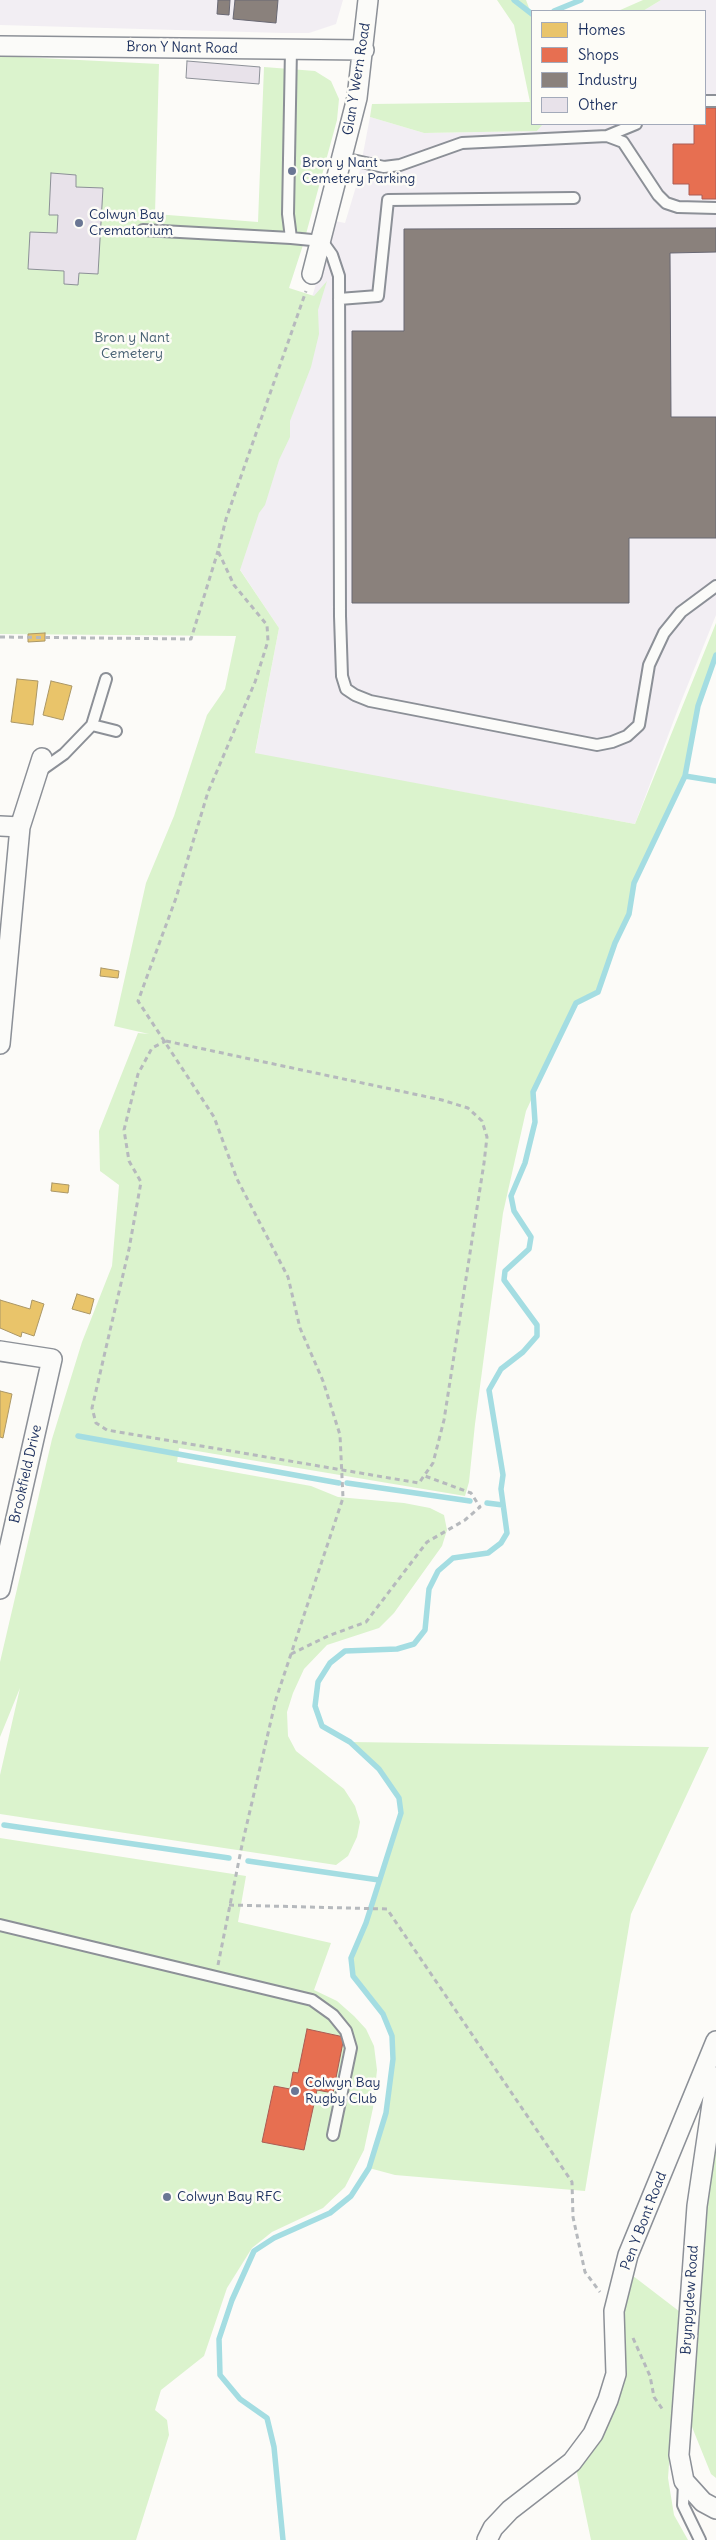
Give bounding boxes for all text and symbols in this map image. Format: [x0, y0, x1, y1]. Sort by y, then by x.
legend [531, 10, 706, 125]
text: Homes [578, 20, 625, 39]
street label: Glan Y Wern Road [340, 22, 374, 136]
street label: Bron Y Nant Road [126, 39, 238, 57]
text: Shops [578, 45, 619, 64]
text: Industry [578, 70, 637, 89]
text: Other [578, 95, 618, 114]
place label: Bron y Nant Cemetery Parking [302, 155, 415, 188]
marker: Bron y Nant Cemetery Parking [286, 165, 298, 177]
place label: Colwyn Bay Crematorium [89, 207, 173, 240]
marker: Colwyn Bay Crematorium [73, 217, 85, 229]
park label: Bron y Nant Cemetery [94, 330, 170, 362]
street label: Brookfield Drive [6, 1423, 46, 1525]
place label: Colwyn Bay Rugby Club [305, 2075, 381, 2108]
marker: Colwyn Bay Rugby Club [289, 2085, 301, 2097]
street label: Pen Y Bont Road [618, 2170, 670, 2272]
place label: Colwyn Bay RFC [177, 2189, 282, 2205]
marker: Colwyn Bay RFC [161, 2191, 173, 2203]
street label: Brynpydew Road [678, 2245, 702, 2355]

